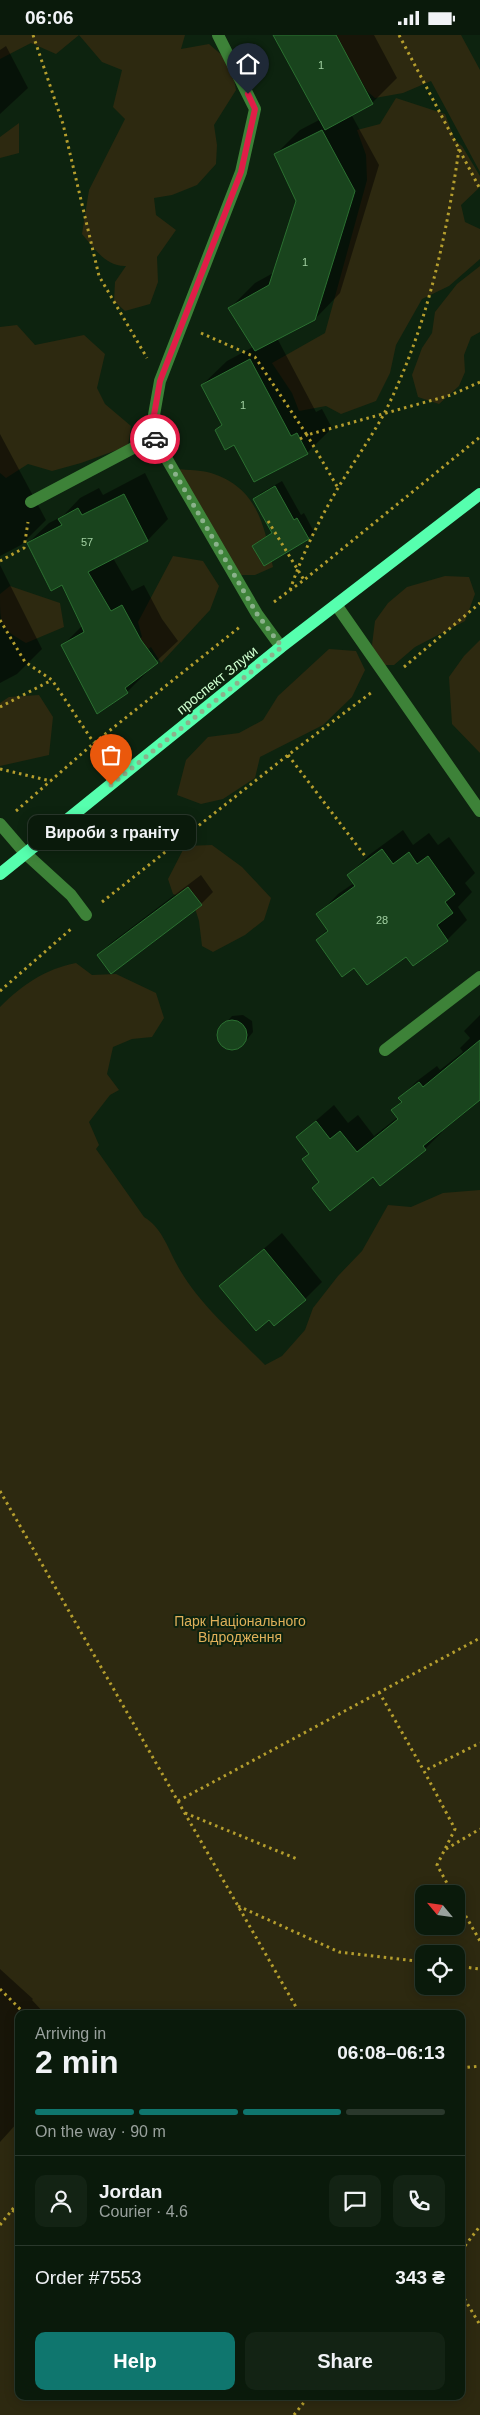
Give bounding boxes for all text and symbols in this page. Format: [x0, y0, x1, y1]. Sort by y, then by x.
text: 06:06 [25, 7, 74, 28]
pin [227, 43, 269, 94]
icon: home [234, 50, 262, 78]
house number: 1 [318, 59, 324, 71]
house number: 1 [302, 256, 308, 268]
house number: 1 [240, 399, 246, 411]
courier [130, 414, 180, 464]
icon: car [141, 425, 169, 453]
house number: 57 [81, 536, 93, 548]
street label: проспект Злуки [173, 642, 261, 718]
pin [90, 734, 132, 785]
icon: bag [97, 741, 125, 769]
callout: Вироби з граніту [27, 815, 195, 850]
text: Вироби з граніту [45, 824, 179, 841]
house number: 28 [376, 914, 388, 926]
park label: Парк Національного Відродження [174, 1613, 306, 1645]
north arrow [415, 1885, 465, 1935]
map controls [415, 1885, 465, 1995]
button: locate [415, 1945, 465, 1995]
text: Arriving in [35, 2025, 106, 2042]
text: 06:08–06:13 [337, 2042, 445, 2063]
text: 2 min [35, 2044, 119, 2080]
text: On the way · 90 m [35, 2123, 166, 2140]
button: person [35, 2175, 87, 2227]
button: chat [329, 2175, 381, 2227]
button: phone [393, 2175, 445, 2227]
text: Jordan [99, 2181, 162, 2202]
text: Courier · 4.6 [99, 2203, 188, 2220]
text: Order #7553 [35, 2267, 142, 2288]
text: 343 ₴ [395, 2267, 445, 2288]
button: Help [35, 2332, 235, 2390]
button: Share [245, 2332, 445, 2390]

